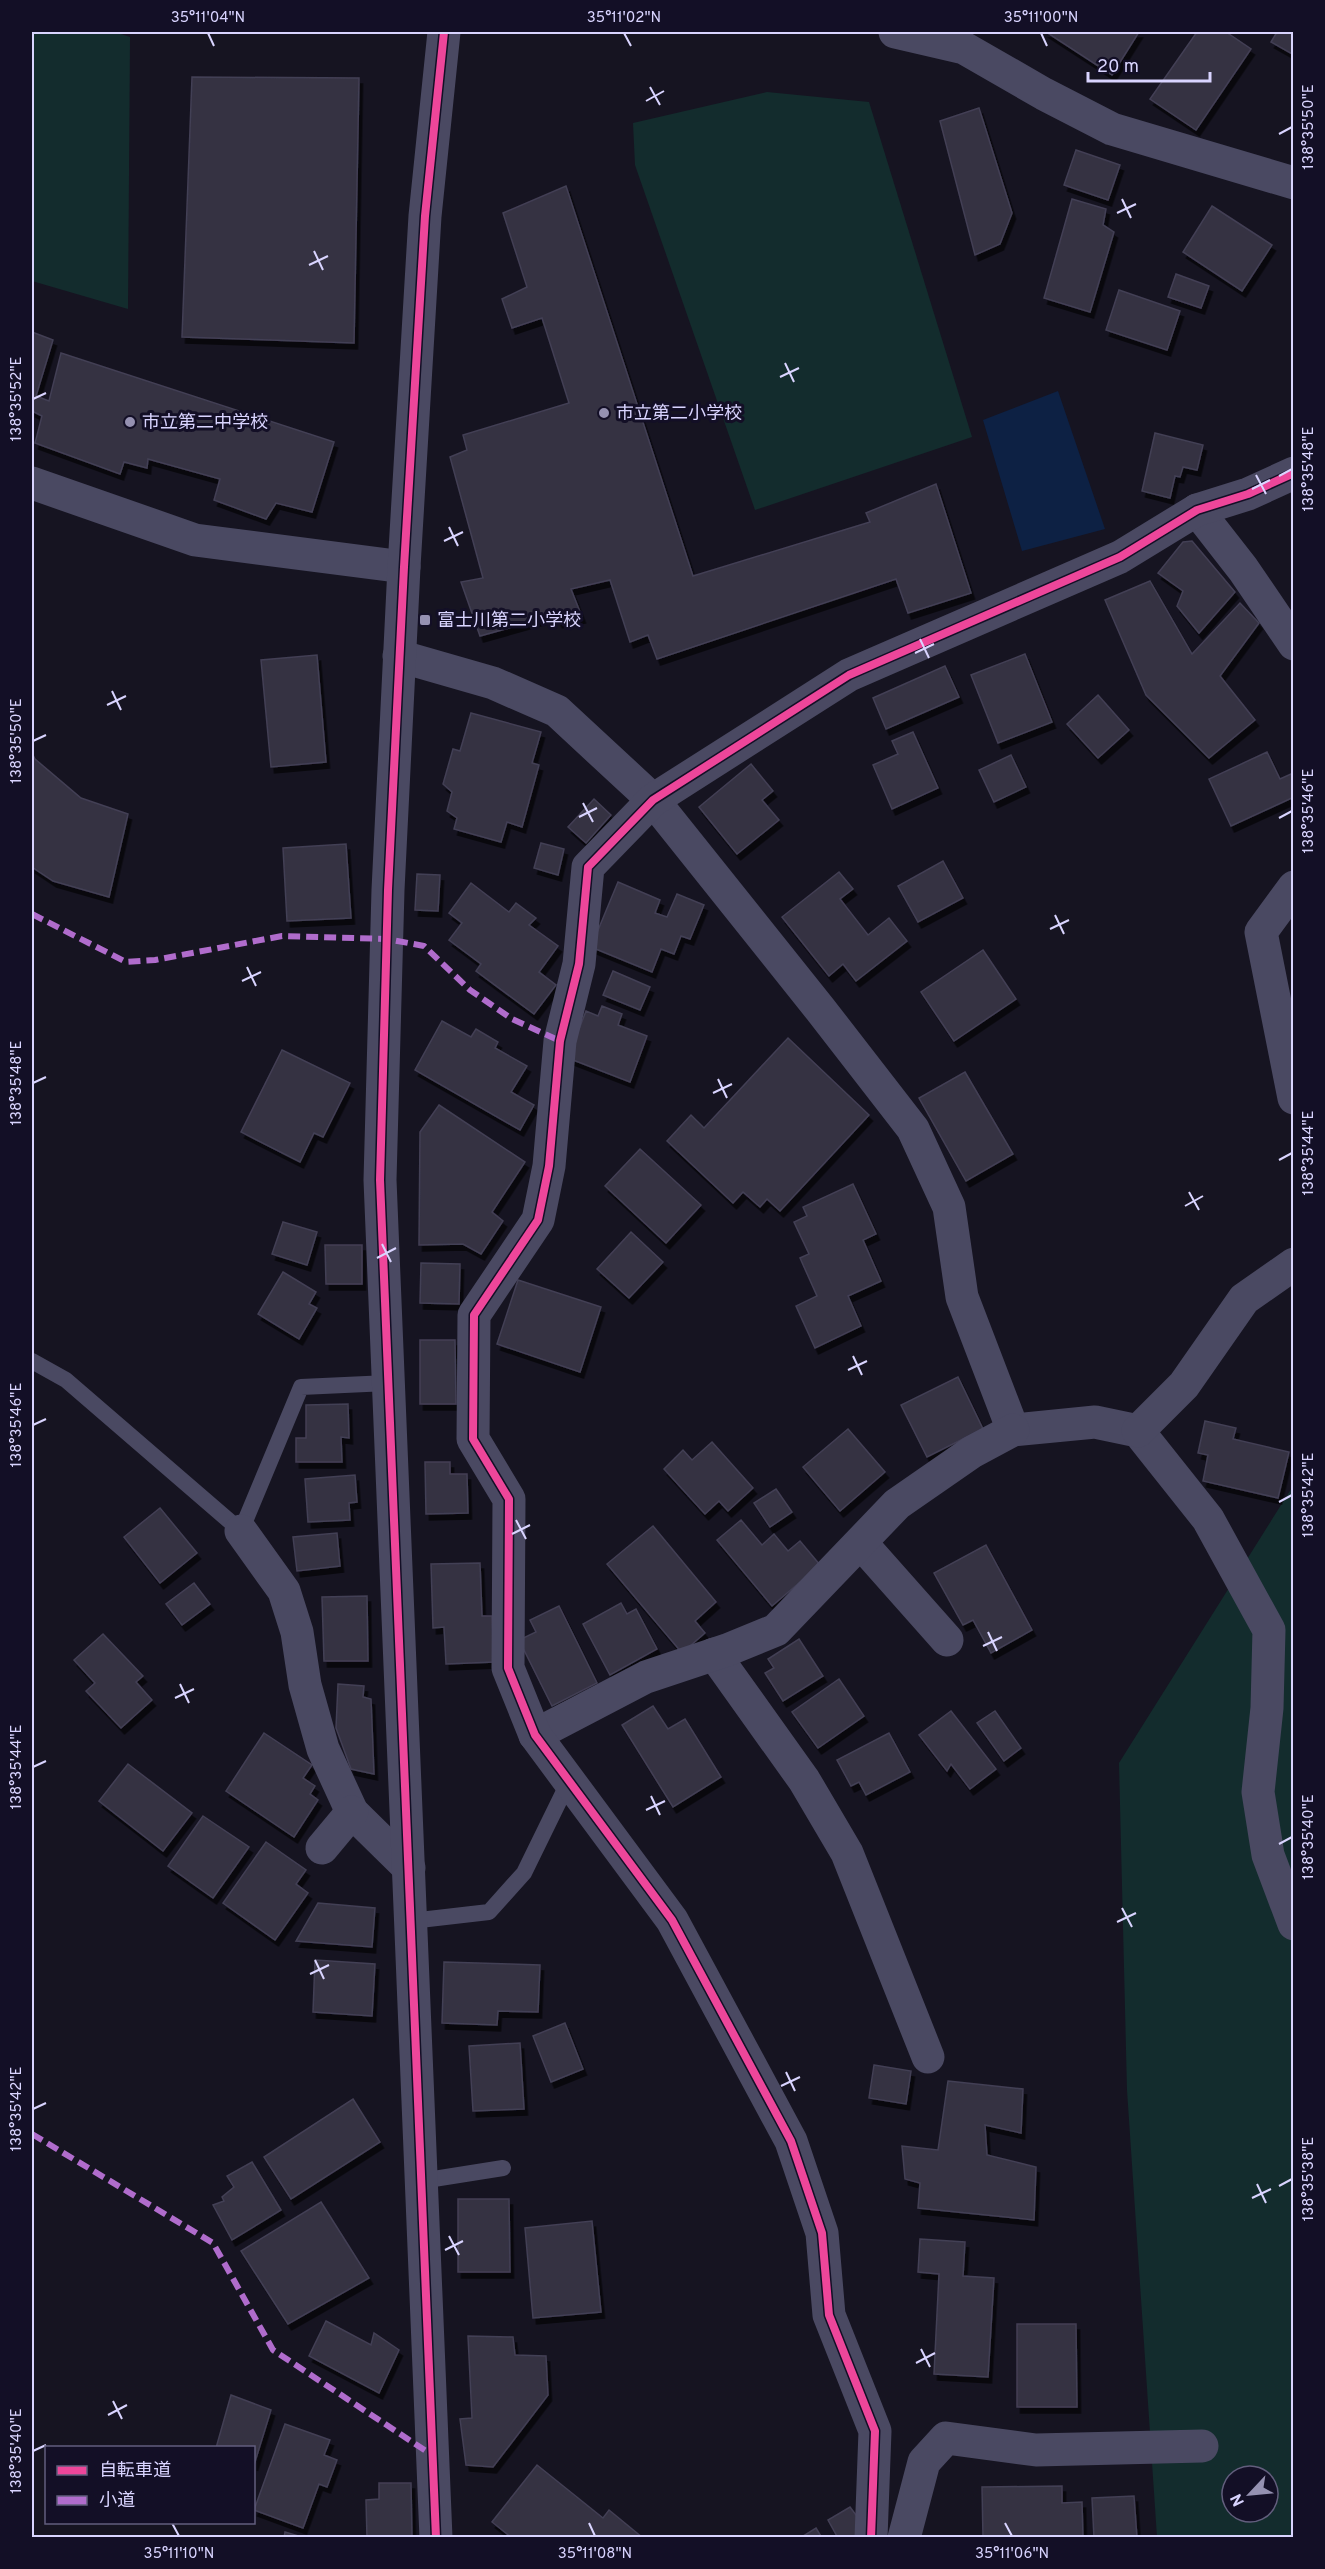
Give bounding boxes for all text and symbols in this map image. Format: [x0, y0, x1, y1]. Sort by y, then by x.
text: 35°11'04"N [171, 9, 245, 28]
text: 35°11'02"N [587, 9, 661, 28]
text: 35°11'00"N [1004, 9, 1078, 28]
scale bar [1088, 45, 1210, 83]
text: 20 m [1097, 56, 1139, 79]
text: 138°35'50"E [1300, 84, 1319, 170]
text: 138°35'52"E [8, 357, 27, 441]
place label: 市立第二小学校 [616, 403, 742, 426]
marker: 市立第二小学校 [597, 406, 611, 420]
place label: 市立第二中学校 [142, 412, 268, 435]
marker: 市立第二中学校 [123, 415, 137, 429]
text: 138°35'48"E [1300, 426, 1319, 512]
place label: 富士川第二小学校 [437, 610, 581, 633]
marker: 富士川第二小学校 [418, 613, 432, 627]
text: 138°35'50"E [8, 698, 27, 784]
text: 138°35'46"E [1300, 769, 1319, 853]
text: 138°35'48"E [8, 1040, 27, 1126]
text: 138°35'44"E [1300, 1110, 1319, 1196]
text: 138°35'46"E [8, 1383, 27, 1467]
text: 138°35'42"E [1300, 1452, 1319, 1538]
text: 138°35'44"E [8, 1724, 27, 1810]
text: 138°35'40"E [1300, 1794, 1319, 1880]
text: 138°35'42"E [8, 2066, 27, 2152]
text: 138°35'38"E [1300, 2137, 1319, 2221]
text: 138°35'40"E [8, 2408, 27, 2494]
legend [45, 2446, 255, 2524]
text: 自転車道 [99, 2460, 171, 2483]
north arrow [1220, 2464, 1280, 2524]
text: 小道 [99, 2490, 135, 2513]
text: N [1227, 2490, 1250, 2509]
text: 35°11'10"N [144, 2545, 214, 2564]
text: 35°11'08"N [558, 2545, 632, 2564]
text: 35°11'06"N [975, 2545, 1049, 2564]

